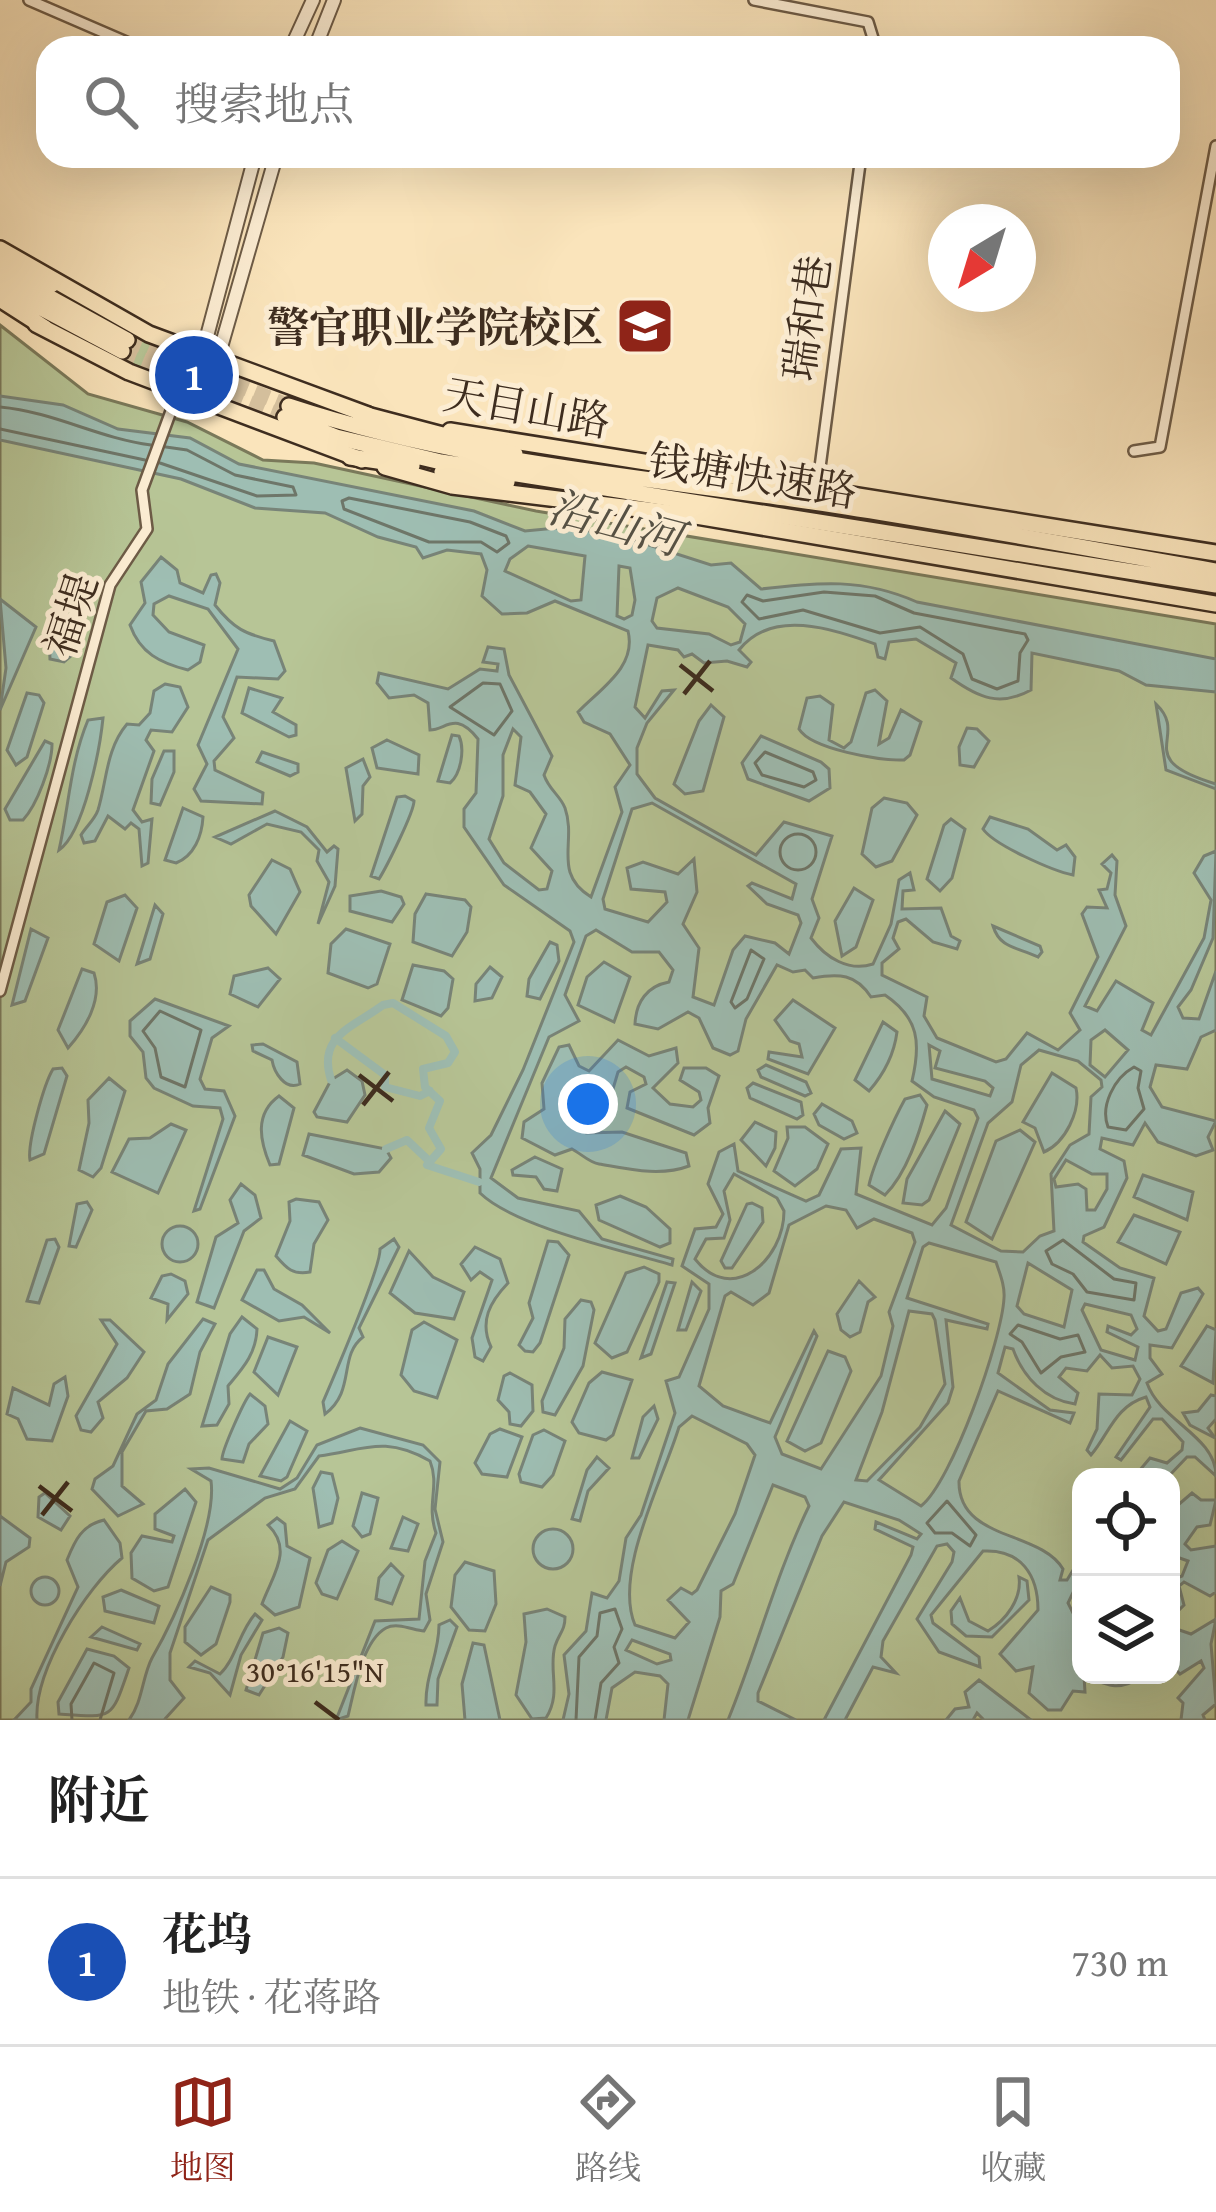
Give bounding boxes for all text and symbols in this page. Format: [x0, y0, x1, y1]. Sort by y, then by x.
search box [36, 36, 1180, 168]
icon: search [78, 69, 144, 135]
text: 搜索地点 [174, 71, 354, 136]
north arrow [928, 204, 1036, 312]
street label: 瑞和巷 [767, 251, 845, 385]
school or university icon: 警官职业学院校区 [614, 295, 676, 357]
place label: 警官职业学院校区 [267, 296, 603, 357]
pin: 1 [155, 330, 233, 420]
street label: 天目山路 [439, 362, 615, 452]
street label: 钱塘快速路 [645, 428, 861, 522]
water label: 沿山河 [542, 473, 696, 573]
street label: 福堤 [28, 566, 112, 664]
your location [558, 1074, 618, 1134]
map controls [1072, 1468, 1180, 1684]
button: locate [1072, 1468, 1180, 1576]
button: layers [1072, 1576, 1180, 1684]
text: 30°16'15"N [246, 1649, 384, 1693]
text: 附近 [48, 1762, 150, 1837]
text: 花坞 [162, 1901, 252, 1966]
text: 1 [77, 1933, 97, 1990]
text: 730 m [1071, 1933, 1168, 1990]
text: 地铁 · 花蒋路 [162, 1968, 381, 2025]
tab: 地图 [170, 2069, 236, 2191]
tab: 路线 [575, 2069, 641, 2191]
tab: 收藏 [980, 2069, 1046, 2191]

